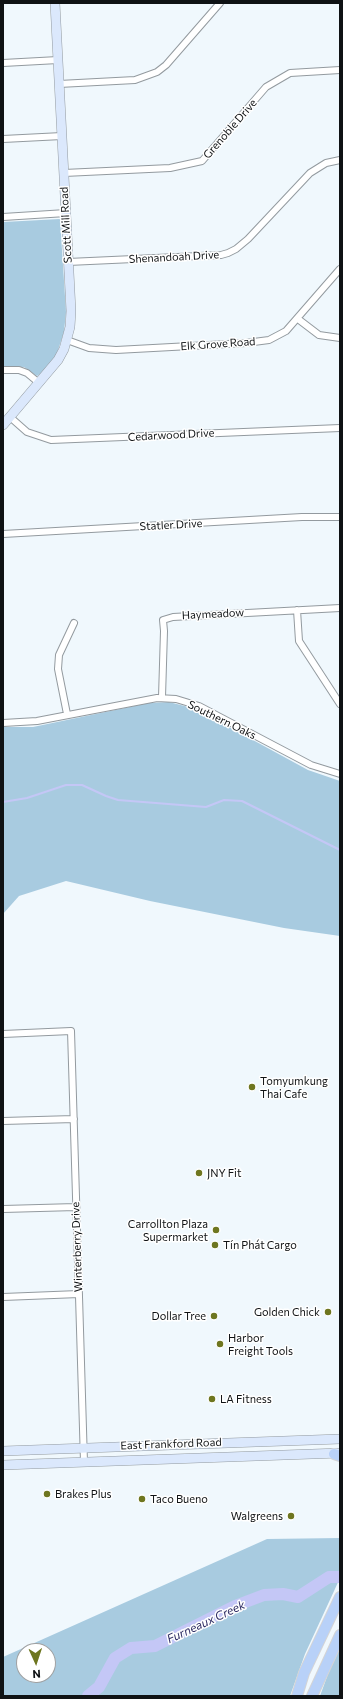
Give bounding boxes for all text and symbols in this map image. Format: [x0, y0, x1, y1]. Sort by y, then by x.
street label: Grenoble Drive [201, 96, 259, 162]
street label: Scott Mill Road [57, 187, 75, 263]
street label: Shenandoah Drive [128, 248, 220, 266]
street label: Elk Grove Road [180, 335, 256, 353]
street label: Cedarwood Drive [127, 426, 215, 444]
street label: Statler Drive [139, 517, 203, 533]
street label: Haymeadow [182, 606, 244, 622]
street label: Southern Oaks [186, 698, 258, 742]
place label: Tomyumkung Thai Cafe [260, 1074, 328, 1100]
marker: Tomyumkung Thai Cafe [247, 1082, 257, 1092]
place label: JNY Fit [207, 1166, 241, 1180]
marker: JNY Fit [194, 1168, 204, 1178]
street label: Winterberry Drive [69, 1202, 85, 1292]
place label: Carrollton Plaza Supermarket [128, 1217, 208, 1243]
marker: Carrollton Plaza Supermarket [211, 1225, 221, 1235]
place label: Tín Phát Cargo [223, 1238, 297, 1252]
marker: Tín Phát Cargo [210, 1240, 220, 1250]
place label: Golden Chick [254, 1305, 320, 1319]
marker: Golden Chick [323, 1307, 333, 1317]
place label: Dollar Tree [152, 1309, 206, 1323]
marker: Dollar Tree [209, 1311, 219, 1321]
place label: Harbor Freight Tools [228, 1331, 293, 1357]
marker: Harbor Freight Tools [215, 1339, 225, 1349]
place label: LA Fitness [220, 1392, 272, 1406]
marker: LA Fitness [207, 1394, 217, 1404]
street label: East Frankford Road [120, 1436, 222, 1452]
place label: Brakes Plus [55, 1487, 112, 1501]
marker: Brakes Plus [42, 1489, 52, 1499]
place label: Taco Bueno [150, 1492, 208, 1506]
marker: Taco Bueno [137, 1494, 147, 1504]
place label: Walgreens [231, 1509, 283, 1523]
marker: Walgreens [286, 1511, 296, 1521]
water label: Furneaux Creek [164, 1598, 248, 1646]
north arrow [16, 1643, 56, 1683]
text: N [32, 1668, 41, 1681]

